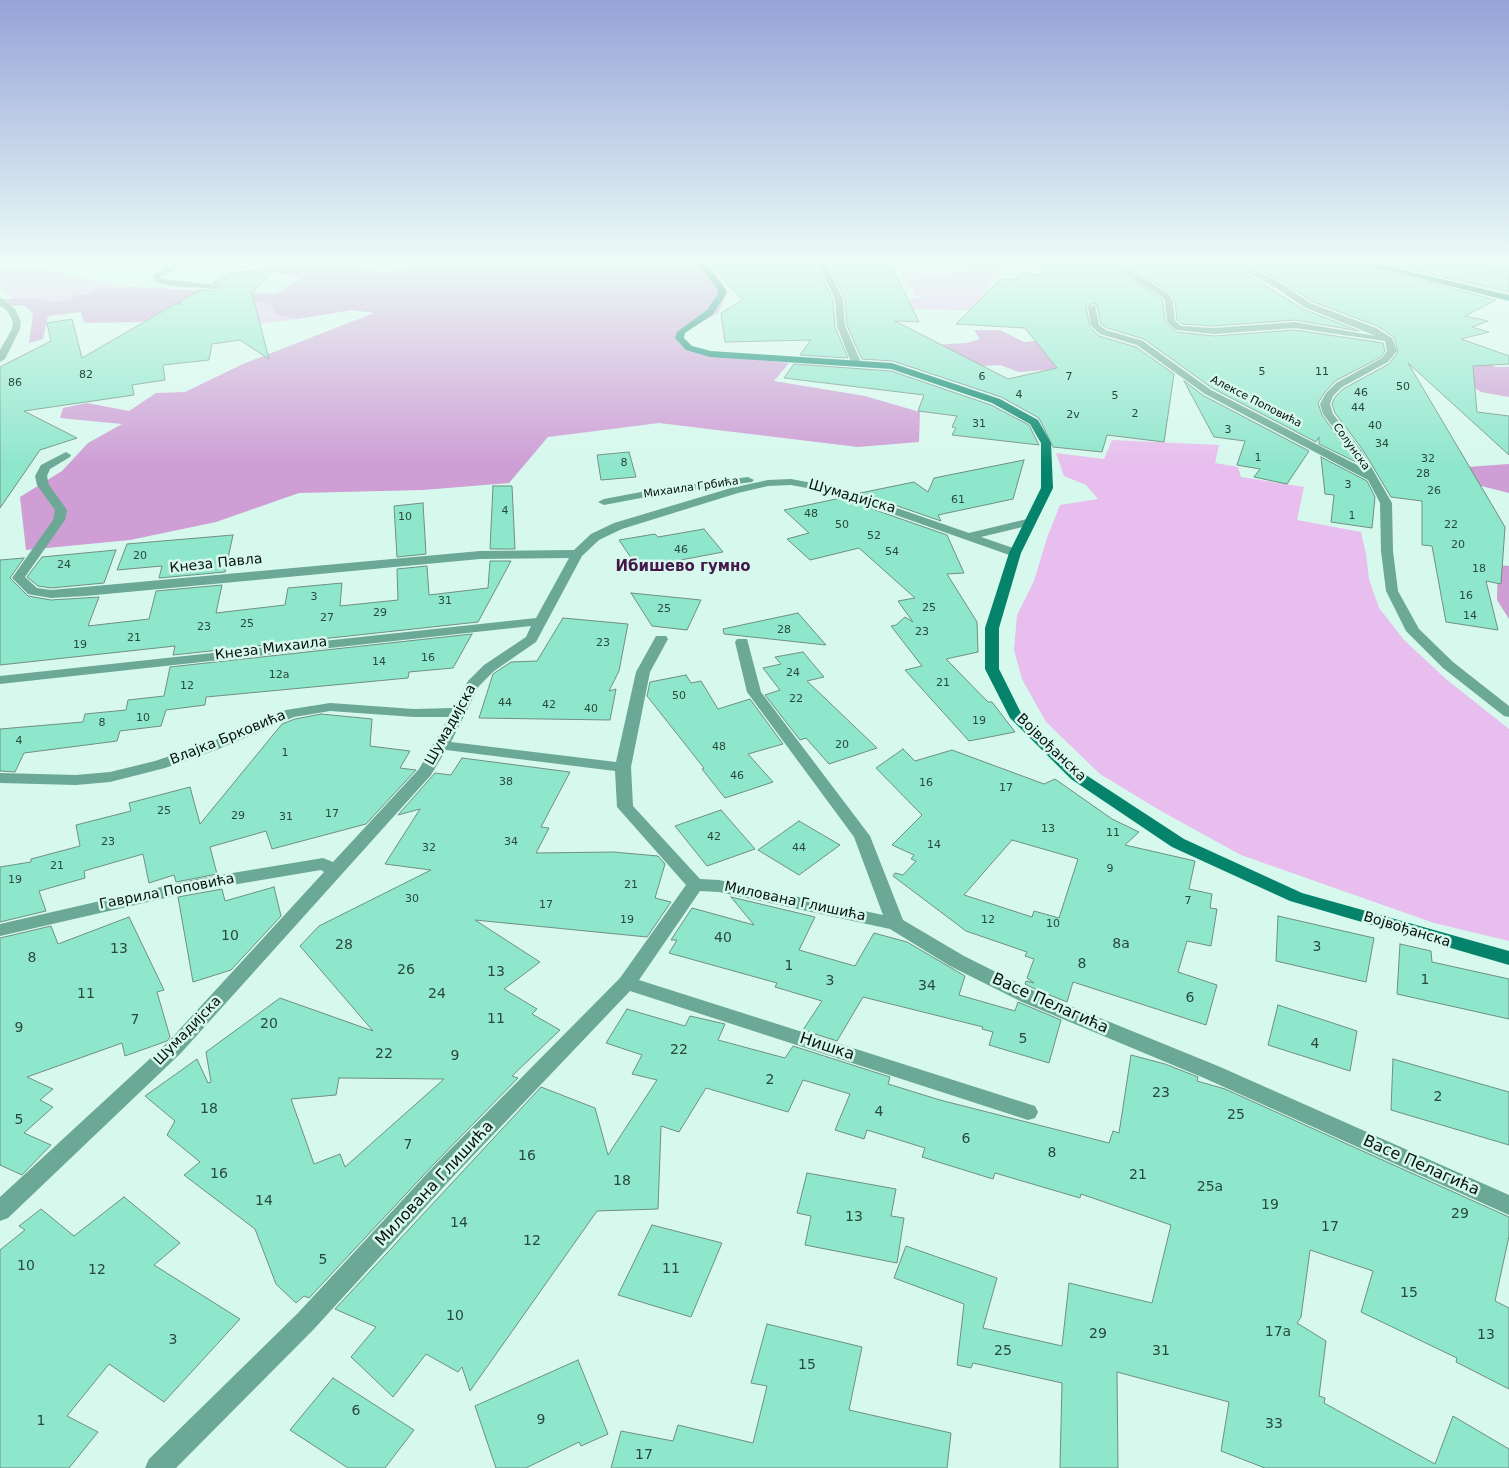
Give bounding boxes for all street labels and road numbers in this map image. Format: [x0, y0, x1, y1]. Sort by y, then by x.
street label: Алексе Поповића [1208, 373, 1304, 431]
street label: Солунска [1330, 421, 1372, 473]
street label: Михаила Грбића [643, 475, 739, 501]
street label: Шумадијска [807, 477, 897, 517]
street label: Кнеза Павла [169, 551, 263, 577]
street label: Кнеза Михаила [214, 634, 328, 664]
street label: Шумадијска [422, 682, 480, 768]
street label: Влајка Брковића [168, 707, 288, 769]
street label: Војвођанска [1013, 711, 1089, 785]
street label: Гаврила Поповића [98, 871, 236, 913]
street label: Милована Глишића [723, 879, 867, 925]
street label: Војвођанска [1361, 909, 1453, 951]
street label: Васе Пелагића [989, 970, 1111, 1038]
street label: Шумадијска [151, 993, 225, 1069]
street label: Нишка [797, 1029, 857, 1065]
street label: Милована Глишића [372, 1117, 498, 1251]
street label: Васе Пелагића [1360, 1132, 1482, 1200]

